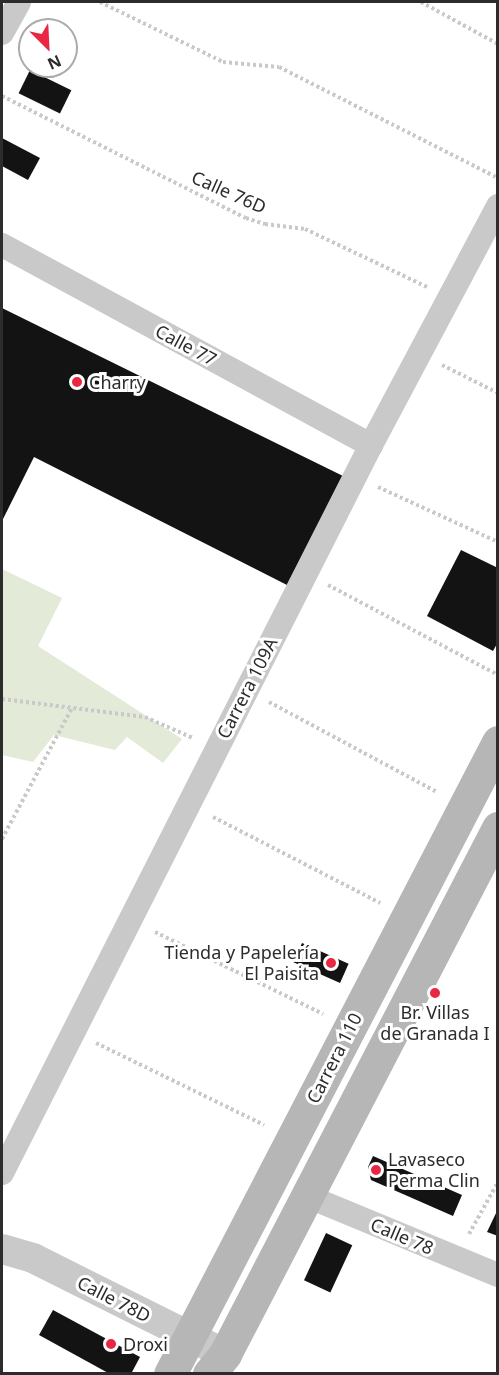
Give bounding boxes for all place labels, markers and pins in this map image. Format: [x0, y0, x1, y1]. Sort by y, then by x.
place label: Charry [89, 371, 146, 393]
marker: Charry [70, 375, 84, 389]
place label: Tienda y Papelería El Paisita [164, 942, 319, 984]
marker: Tienda y Papelería El Paisita [324, 956, 338, 970]
marker: Br. Villas de Granada I [428, 986, 442, 1000]
place label: Br. Villas de Granada I [380, 1002, 490, 1044]
place label: Lavaseco Perma Clin [388, 1149, 480, 1192]
marker: Lavaseco Perma Clin [369, 1163, 383, 1177]
place label: Droxi [123, 1333, 168, 1355]
marker: Droxi [104, 1337, 118, 1351]

